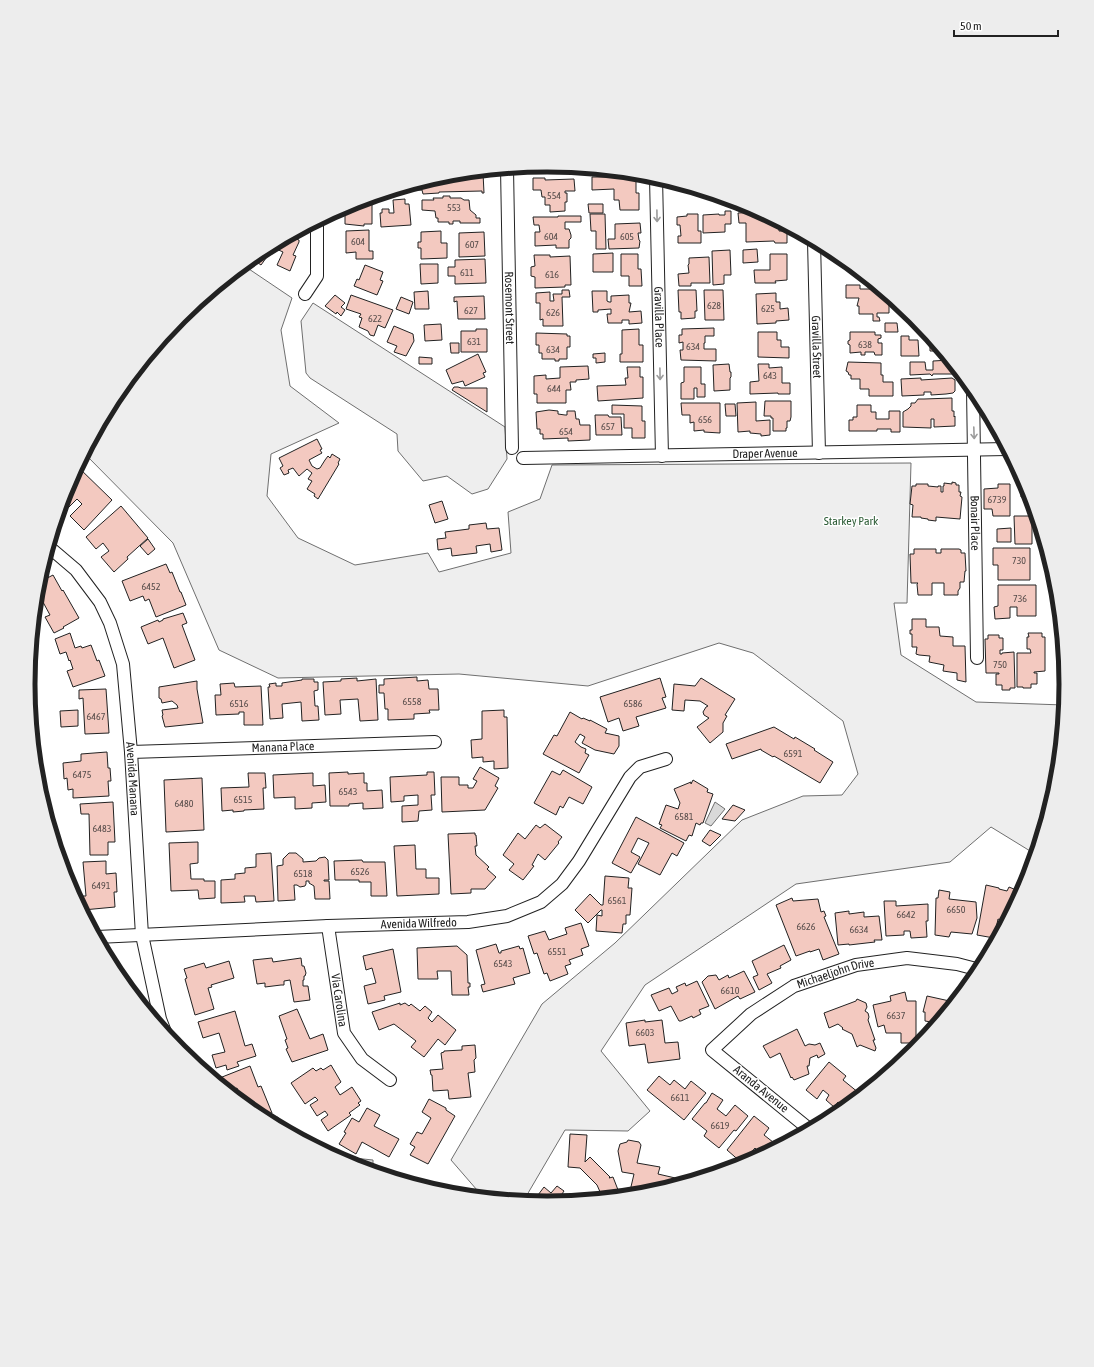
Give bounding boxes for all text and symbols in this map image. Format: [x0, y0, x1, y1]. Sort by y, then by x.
scale bar [954, 12, 1058, 38]
text: 50 m [960, 19, 982, 33]
house number: 554 [547, 190, 561, 201]
house number: 553 [447, 202, 461, 213]
one-way arrow [653, 209, 661, 222]
house number: 604 [544, 231, 558, 242]
house number: 605 [620, 231, 634, 242]
house number: 604 [351, 236, 365, 247]
house number: 607 [465, 239, 479, 250]
house number: 611 [460, 267, 474, 278]
house number: 616 [545, 269, 559, 280]
street label: Rosemont Street [502, 271, 517, 345]
street label: Gravilla Place [651, 286, 667, 348]
house number: 628 [707, 300, 721, 311]
house number: 625 [761, 303, 775, 314]
house number: 627 [464, 305, 478, 316]
house number: 626 [546, 307, 560, 318]
house number: 622 [368, 313, 382, 324]
street label: Gravilla Street [809, 315, 824, 379]
house number: 631 [467, 336, 481, 347]
house number: 638 [858, 339, 872, 350]
house number: 634 [686, 341, 700, 352]
house number: 634 [546, 344, 560, 355]
one-way arrow [656, 367, 664, 380]
house number: 643 [763, 370, 777, 381]
house number: 644 [547, 383, 561, 394]
house number: 656 [698, 414, 712, 425]
house number: 657 [601, 421, 615, 432]
house number: 654 [559, 426, 573, 437]
one-way arrow [971, 426, 978, 439]
street label: Draper Avenue [732, 446, 798, 461]
house number: 6739 [988, 494, 1007, 505]
street label: Bonair Place [968, 495, 982, 551]
park label: Starkey Park [824, 514, 879, 528]
house number: 730 [1012, 555, 1026, 566]
house number: 6452 [142, 581, 161, 592]
house number: 736 [1013, 593, 1027, 604]
house number: 750 [993, 659, 1007, 670]
house number: 6558 [403, 696, 422, 707]
house number: 6516 [230, 698, 249, 709]
house number: 6586 [624, 698, 643, 709]
house number: 6467 [87, 711, 106, 722]
street label: Manana Place [251, 739, 314, 755]
street label: Avenida Manana [123, 741, 142, 816]
house number: 6591 [784, 748, 803, 759]
house number: 6475 [73, 769, 92, 780]
house number: 6543 [339, 786, 358, 797]
house number: 6515 [234, 794, 253, 805]
house number: 6480 [175, 798, 194, 809]
house number: 6581 [675, 811, 694, 822]
house number: 6483 [93, 823, 112, 834]
house number: 6526 [351, 866, 370, 877]
house number: 6518 [294, 868, 313, 879]
house number: 6491 [92, 880, 111, 891]
house number: 6561 [608, 895, 627, 906]
house number: 6650 [947, 904, 966, 915]
house number: 6642 [897, 909, 916, 920]
street label: Avenida Wilfredo [381, 915, 457, 931]
house number: 6626 [797, 921, 816, 932]
house number: 6634 [850, 924, 869, 935]
house number: 6551 [548, 946, 567, 957]
street label: Michaeljohn Drive [795, 956, 875, 992]
house number: 6543 [494, 958, 513, 969]
street label: Via Carolina [328, 973, 350, 1028]
house number: 6610 [721, 985, 740, 996]
house number: 6637 [887, 1010, 906, 1021]
house number: 6603 [636, 1027, 655, 1038]
street label: Aranda Avenue [731, 1063, 791, 1115]
house number: 6611 [671, 1092, 690, 1103]
house number: 6619 [711, 1120, 730, 1131]

